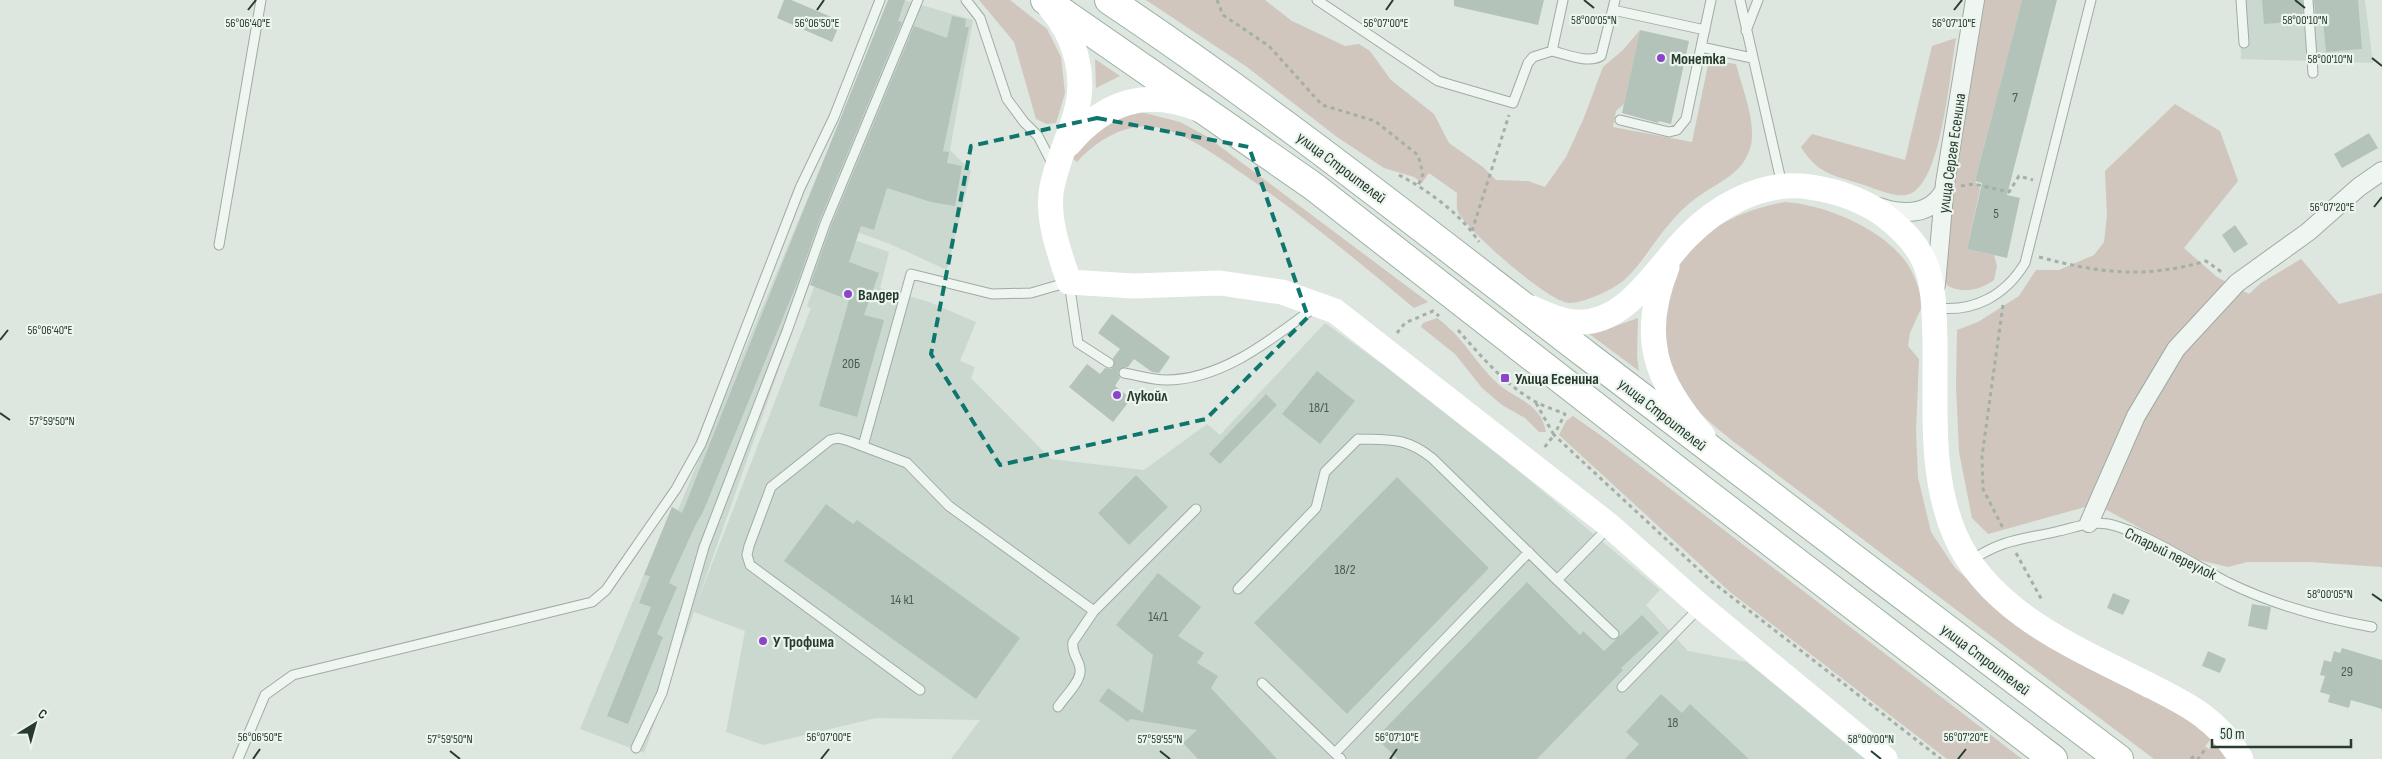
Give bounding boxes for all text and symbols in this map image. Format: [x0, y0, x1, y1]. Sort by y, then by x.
text: 58°00'05"N [1571, 13, 1617, 28]
text: 58°00'10"N [2282, 13, 2328, 28]
text: 56°06'40"E [226, 16, 271, 31]
text: 56°06'50"E [795, 16, 839, 31]
text: 56°07'00"E [1363, 16, 1409, 31]
text: 56°07'10"E [1932, 16, 1976, 31]
place label: Монетка [1671, 50, 1726, 69]
marker: Монетка [1655, 52, 1667, 64]
text: 58°00'10"N [2307, 52, 2353, 67]
house number: 7 [2012, 89, 2018, 106]
street label: улица Сергея Есенина [1935, 92, 1970, 214]
street label: улица Строителей [1293, 128, 1390, 208]
text: 56°07'20"E [2310, 200, 2354, 215]
house number: 5 [1993, 205, 1999, 222]
place label: Валдер [858, 286, 899, 305]
marker: Валдер [842, 288, 854, 300]
text: 56°06'40"E [28, 323, 73, 338]
house number: 20Б [842, 355, 860, 372]
place label: Улица Есенина [1515, 370, 1599, 389]
marker: Улица Есенина [1499, 372, 1511, 384]
street label: улица Строителей [1614, 375, 1710, 456]
place label: Лукойл [1126, 387, 1168, 406]
marker: Лукойл [1111, 389, 1123, 401]
house number: 18/1 [1309, 399, 1329, 416]
text: 57°59'50"N [29, 414, 75, 429]
street label: Старый переулок [2121, 524, 2220, 585]
house number: 18/2 [1335, 561, 1356, 578]
text: 58°00'05"N [2307, 587, 2353, 602]
house number: 14 к1 [890, 591, 914, 608]
house number: 14/1 [1148, 608, 1168, 625]
street label: улица Строителей [1937, 620, 2034, 700]
place label: У Трофима [773, 633, 834, 652]
marker: У Трофима [757, 635, 769, 647]
house number: 29 [2341, 663, 2353, 680]
north arrow [10, 699, 60, 749]
text: С [35, 705, 51, 723]
house number: 18 [1667, 714, 1679, 731]
scale bar [2212, 716, 2351, 748]
text: 50 m [2220, 725, 2245, 744]
text: 56°06'50"E [238, 730, 282, 745]
text: 56°07'00"E [806, 730, 852, 745]
text: 56°07'10"E [1375, 730, 1419, 745]
text: 56°07'20"E [1944, 730, 1988, 745]
text: 57°59'50"N [427, 732, 473, 747]
text: 57°59'55"N [1138, 732, 1182, 747]
text: 58°00'00"N [1848, 732, 1894, 747]

